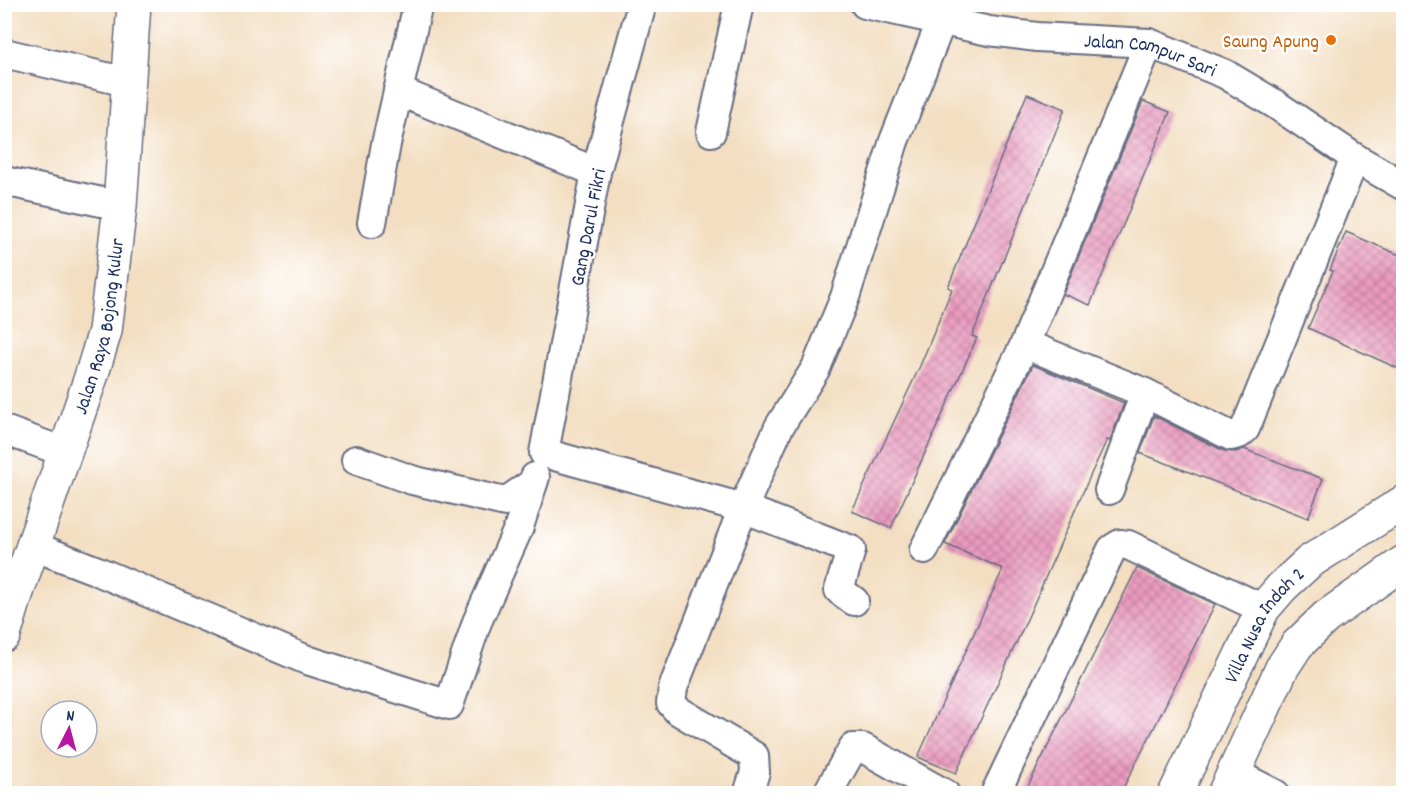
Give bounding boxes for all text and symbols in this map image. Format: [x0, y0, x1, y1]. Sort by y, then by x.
street label: Jalan Campur Sari [1083, 29, 1220, 86]
place label: Saung Apung [1223, 29, 1319, 57]
marker: Saung Apung [1324, 33, 1338, 47]
street label: Gang Darul Fikri [565, 166, 615, 289]
street label: Jalan Raya Bojong Kulur [68, 236, 133, 419]
street label: Villa Nusa Indah 2 [1219, 562, 1312, 689]
north arrow [39, 699, 99, 759]
text: N [65, 705, 76, 728]

